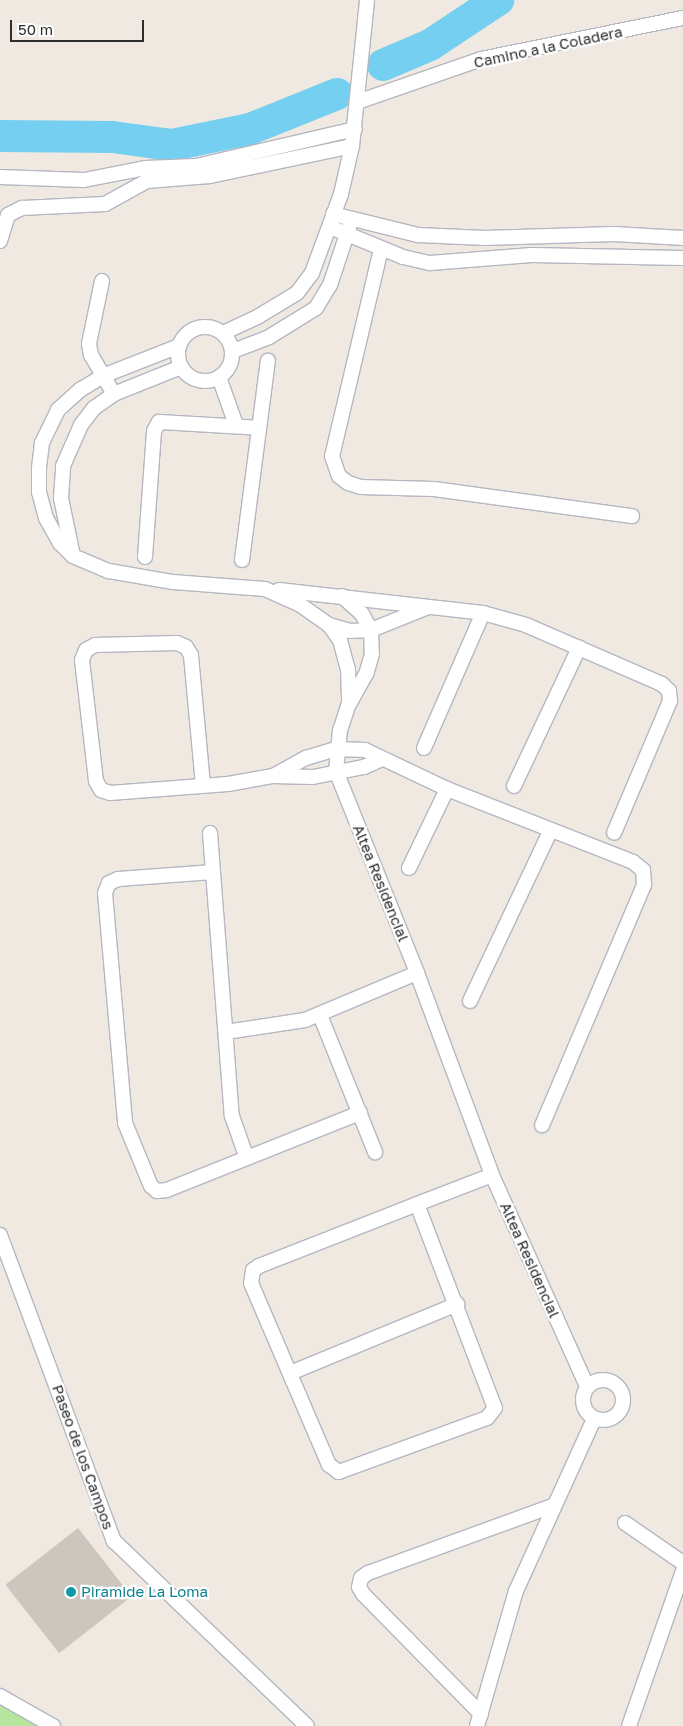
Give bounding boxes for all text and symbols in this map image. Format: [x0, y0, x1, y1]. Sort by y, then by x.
scale bar [12, 10, 146, 42]
text: 50 m [18, 20, 53, 38]
street label: Camino a la Coladera [472, 22, 624, 72]
street label: Altea Residencial [349, 822, 413, 944]
street label: Altea Residencial [496, 1199, 564, 1321]
street label: Paseo de los Campos [48, 1382, 118, 1532]
place label: Piramide La Loma [81, 1583, 208, 1601]
marker: Piramide La Loma [65, 1586, 77, 1598]

